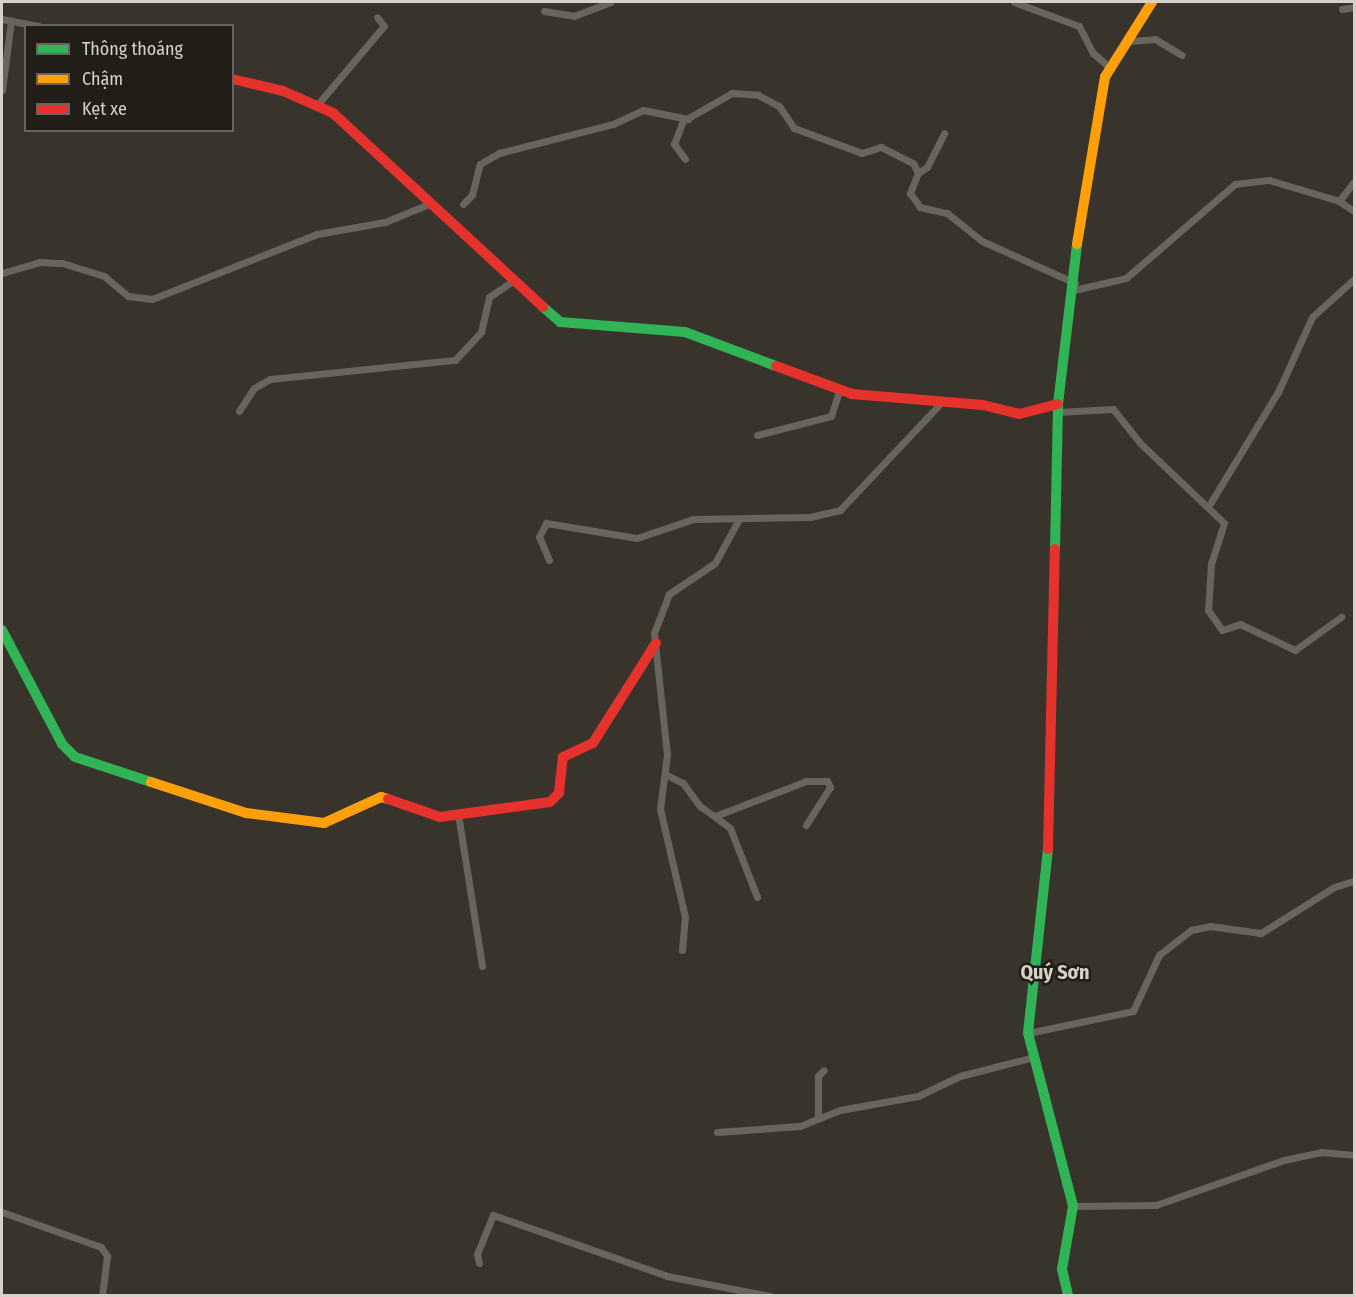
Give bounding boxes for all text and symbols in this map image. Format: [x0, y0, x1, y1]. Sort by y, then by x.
legend [24, 24, 234, 132]
text: Thông thoáng [82, 38, 183, 60]
text: Chậm [82, 68, 123, 90]
text: Kẹt xe [82, 98, 127, 120]
district label: Quý Sơn [1020, 960, 1090, 984]

